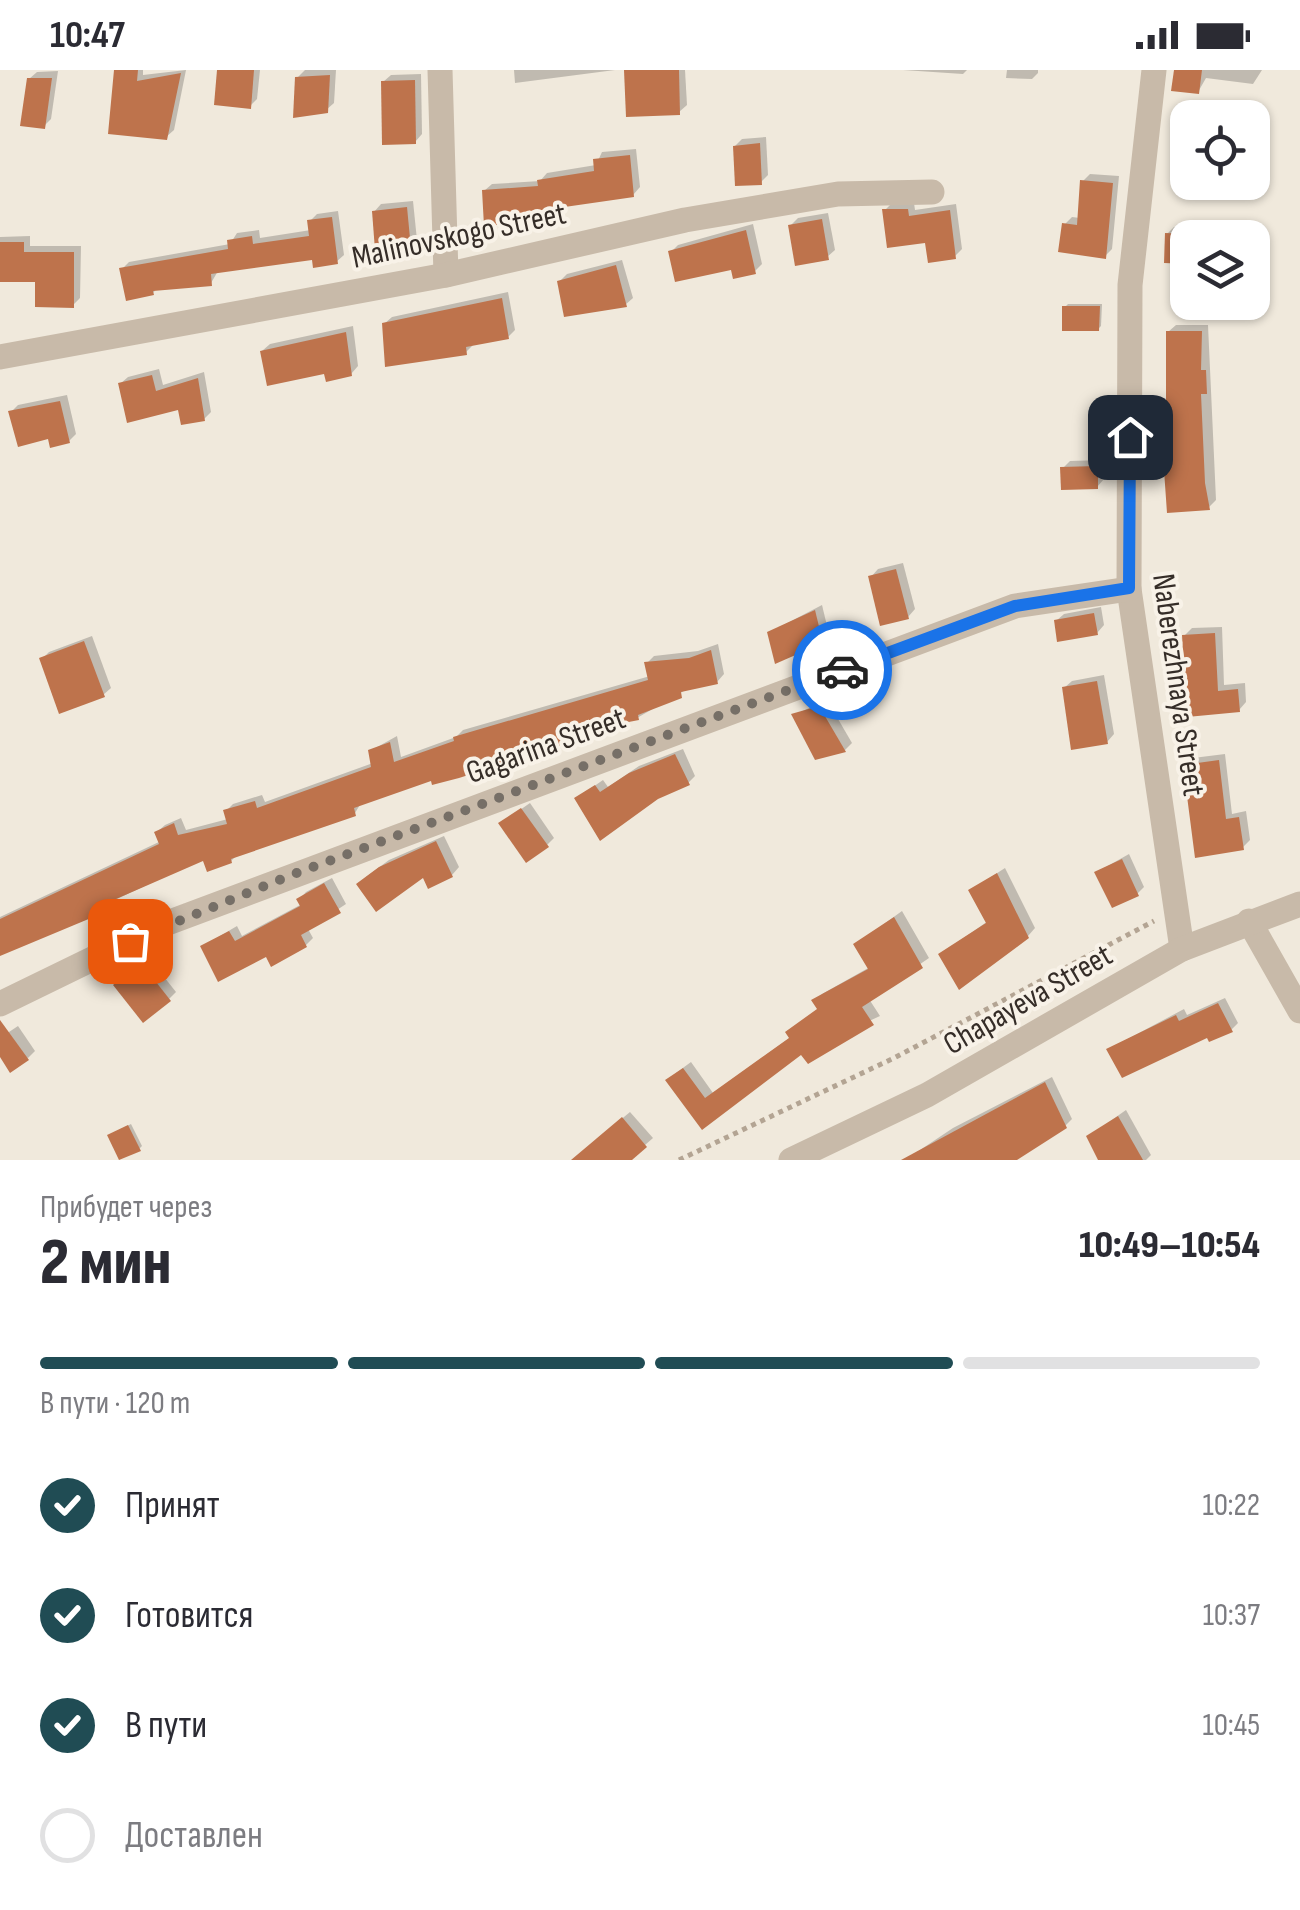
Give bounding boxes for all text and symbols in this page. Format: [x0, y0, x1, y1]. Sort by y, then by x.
text: 10:47 [50, 13, 125, 58]
map controls [1170, 100, 1270, 320]
button: locate [1170, 100, 1270, 200]
street label: Malinovskogo Street [348, 194, 570, 278]
button: layers [1170, 220, 1270, 320]
pin [1088, 395, 1173, 480]
icon: home [1103, 410, 1158, 465]
street label: Naberezhnaya Street [1143, 571, 1213, 799]
courier [792, 620, 892, 720]
icon: car [815, 643, 870, 698]
street label: Gagarina Street [461, 699, 631, 793]
pin [88, 899, 173, 984]
icon: bag [103, 914, 158, 969]
street label: Chapayeva Street [937, 936, 1119, 1064]
text: Прибудет через [40, 1188, 212, 1227]
text: 10:49–10:54 [1079, 1223, 1260, 1268]
text: 2 мин [40, 1225, 172, 1303]
text: В пути · 120 m [40, 1384, 190, 1423]
icon: check [40, 1478, 95, 1533]
text: Принят [125, 1483, 220, 1528]
text: 10:22 [1202, 1486, 1260, 1525]
icon: check [40, 1588, 95, 1643]
text: Готовится [125, 1593, 254, 1638]
text: 10:37 [1203, 1596, 1260, 1635]
icon: check [40, 1698, 95, 1753]
text: В пути [125, 1703, 207, 1748]
text: 10:45 [1203, 1706, 1260, 1745]
text: Доставлен [125, 1813, 263, 1858]

